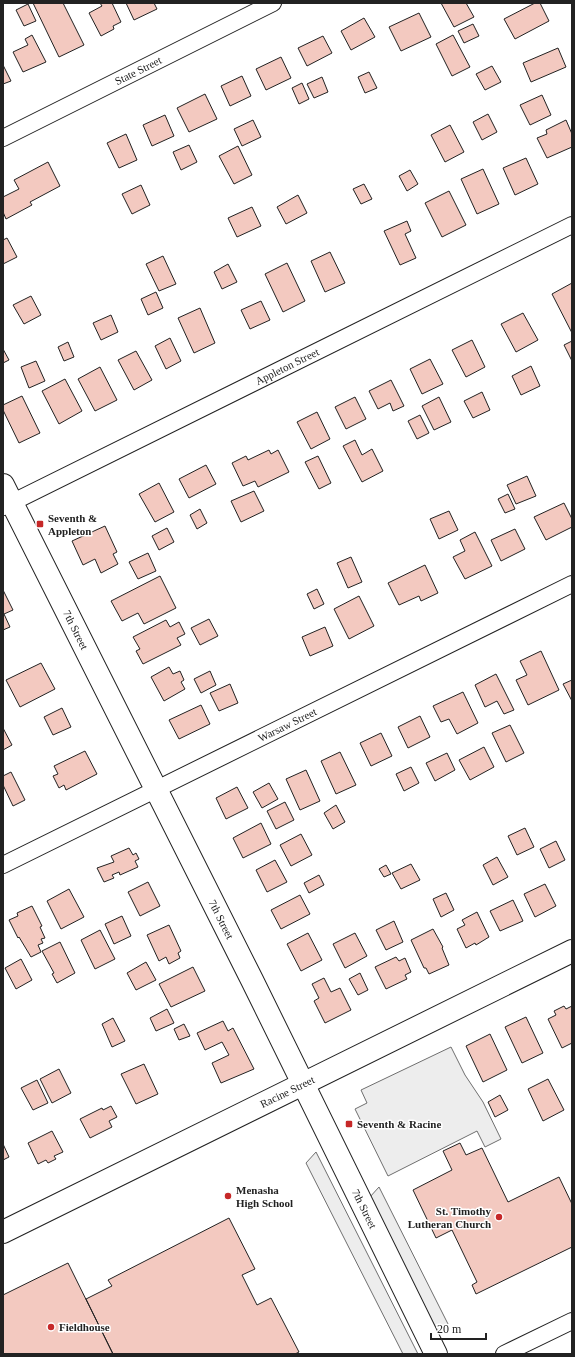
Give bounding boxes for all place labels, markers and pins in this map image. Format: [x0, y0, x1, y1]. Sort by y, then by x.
place label: Seventh & Appleton [48, 512, 97, 537]
marker: Seventh & Appleton [35, 519, 45, 529]
place label: Seventh & Racine [357, 1118, 441, 1130]
marker: Seventh & Racine [344, 1119, 354, 1129]
place label: Menasha High School [236, 1184, 293, 1209]
marker: Menasha High School [223, 1191, 233, 1201]
place label: St. Timothy Lutheran Church [408, 1205, 491, 1230]
marker: St. Timothy Lutheran Church [494, 1212, 504, 1222]
place label: Fieldhouse [59, 1321, 110, 1333]
marker: Fieldhouse [46, 1322, 56, 1332]

